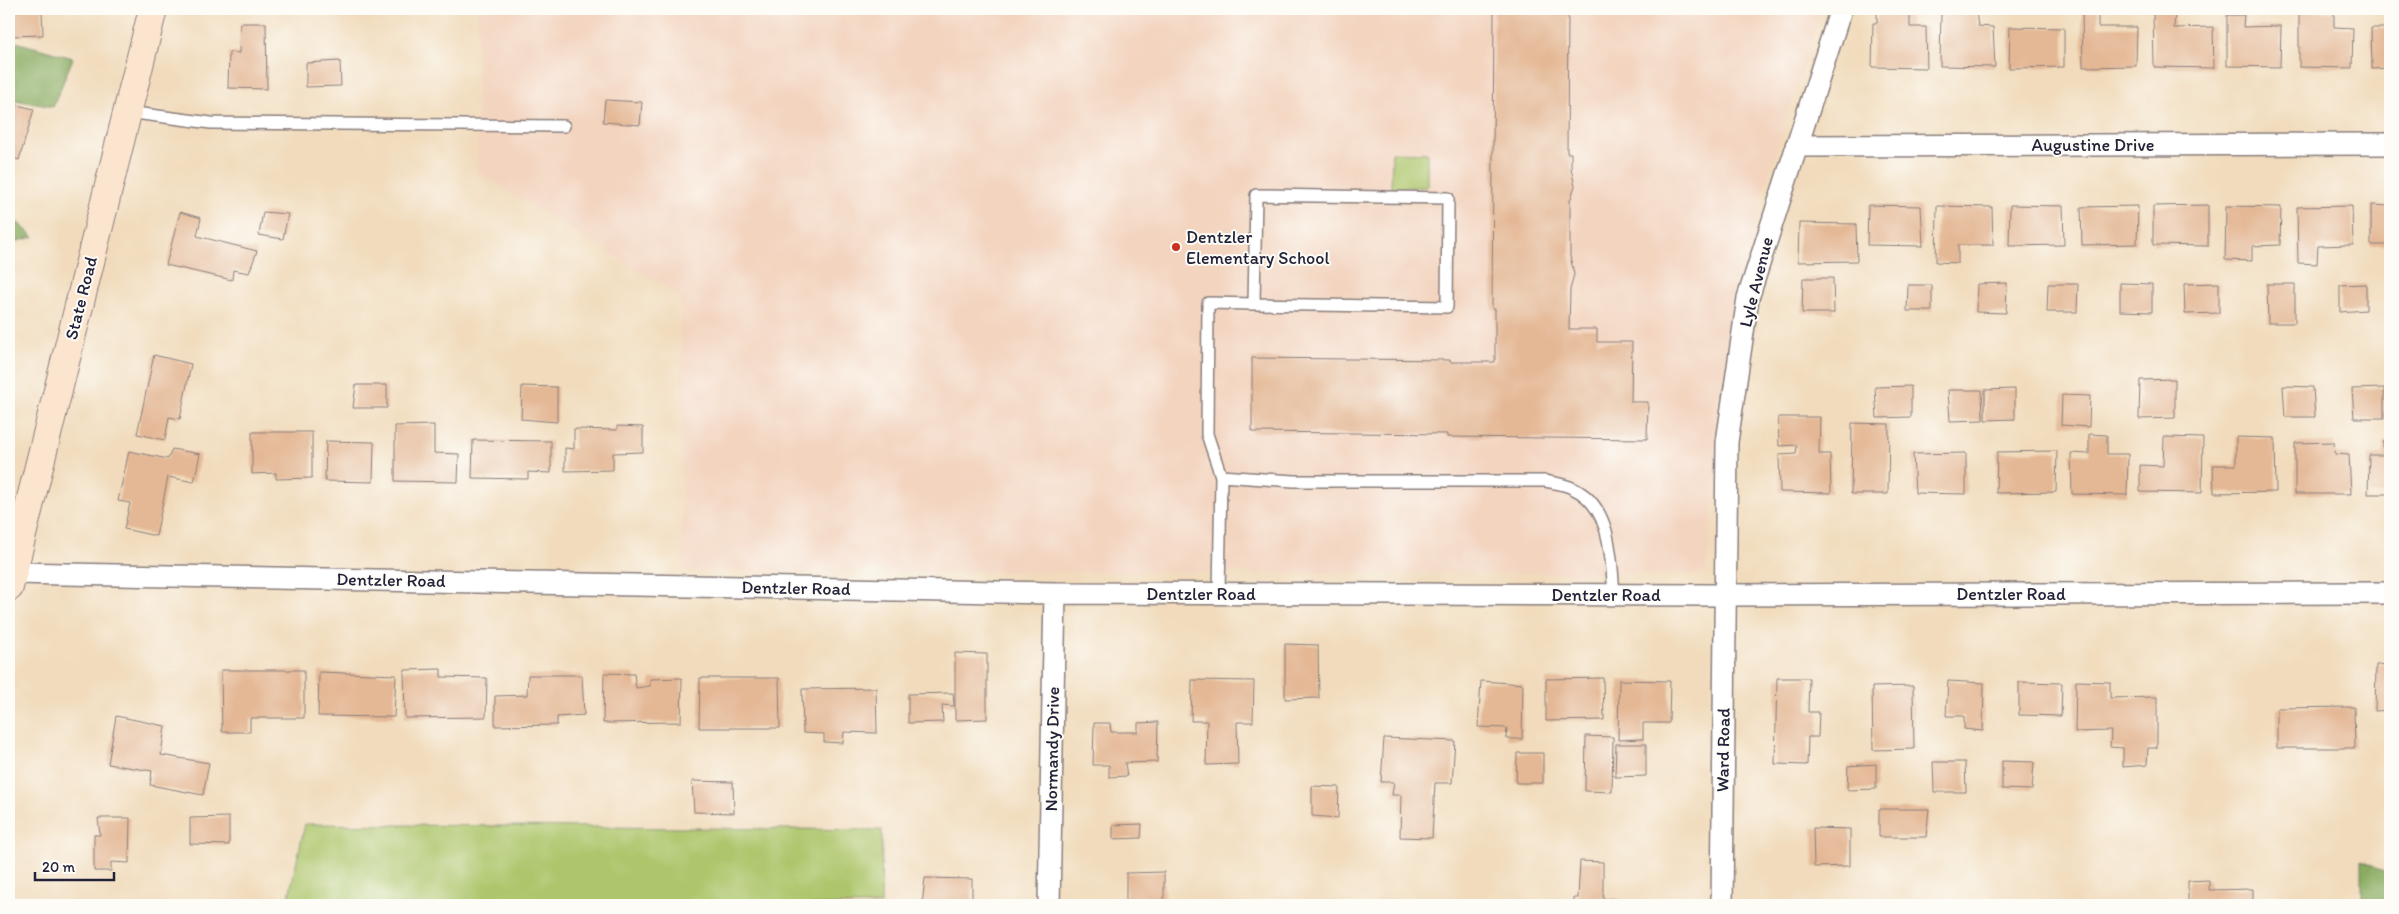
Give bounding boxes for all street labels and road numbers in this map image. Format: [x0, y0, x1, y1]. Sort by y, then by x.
street label: Augustine Drive [2032, 134, 2154, 156]
street label: Lyle Avenue [1734, 235, 1778, 329]
street label: State Road [60, 254, 102, 342]
street label: Dentzler Road [336, 568, 446, 592]
street label: Dentzler Road [741, 576, 851, 600]
street label: Dentzler Road [1146, 583, 1256, 605]
street label: Dentzler Road [1956, 583, 2066, 605]
street label: Dentzler Road [1551, 584, 1661, 606]
street label: Normandy Drive [1040, 686, 1064, 812]
street label: Ward Road [1711, 707, 1735, 792]

